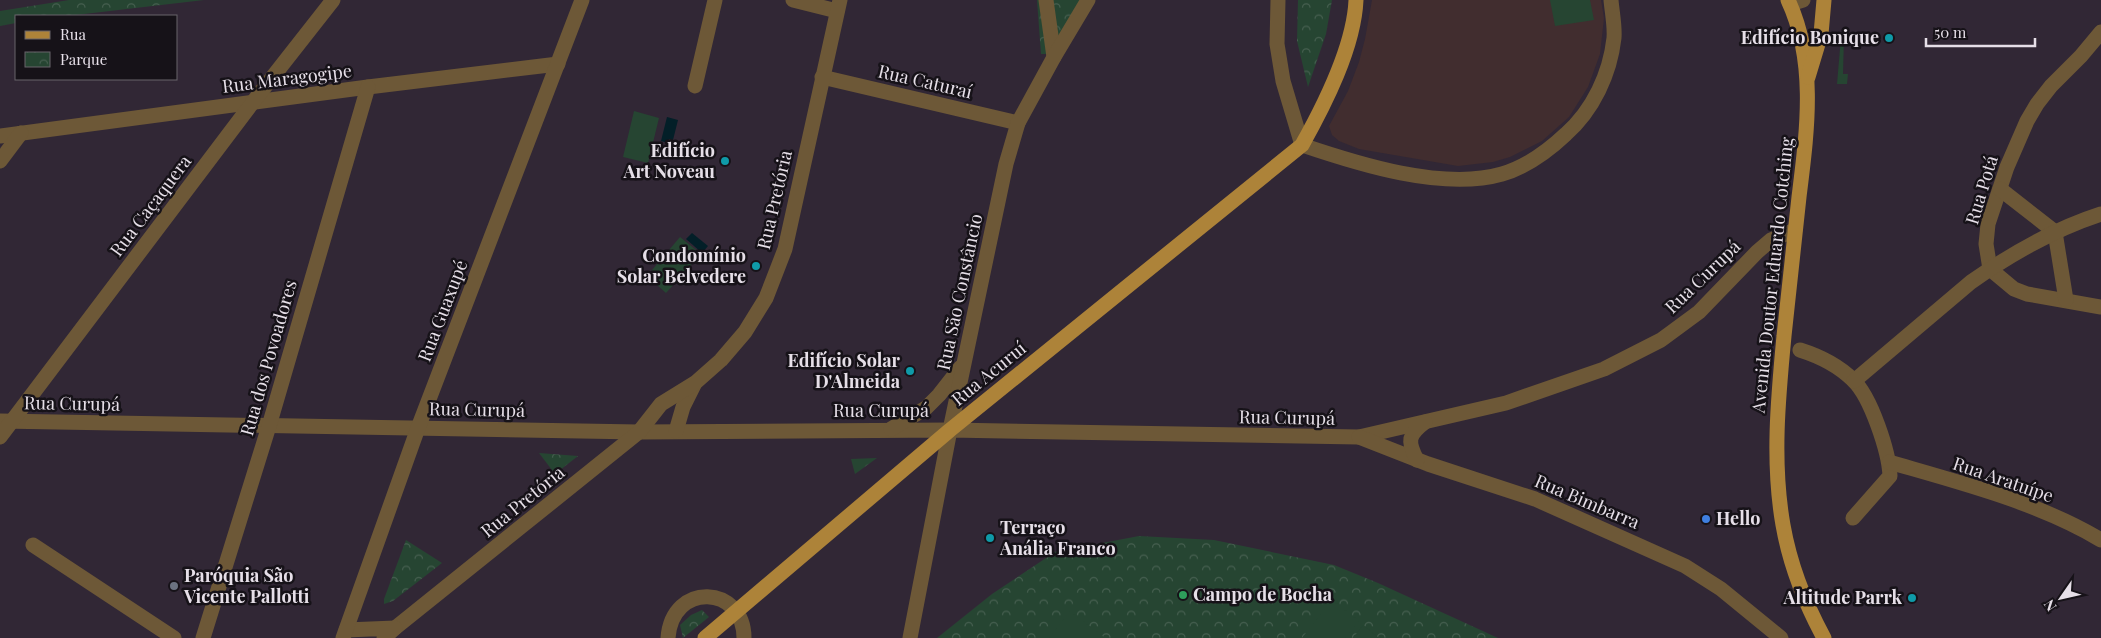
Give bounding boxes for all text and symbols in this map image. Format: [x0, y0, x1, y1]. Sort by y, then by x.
legend [15, 15, 178, 80]
scale bar [1926, 15, 2035, 47]
text: 50 m [1934, 22, 1967, 42]
text: Rua [60, 24, 86, 44]
place label: Edifício Bonique [1741, 25, 1879, 49]
marker: Edifício Bonique [1883, 32, 1895, 44]
text: Parque [60, 49, 107, 69]
street label: Rua Maragogipe [221, 58, 353, 98]
street label: Rua Caturaí [876, 59, 975, 103]
street label: Avenida Doutor Eduardo Cotching [1745, 135, 1798, 415]
place label: Edifício Art Noveau [622, 138, 715, 183]
street label: Rua Pretória [751, 148, 797, 252]
street label: Rua Caçaquera [104, 150, 196, 261]
street label: Rua Potá [1959, 152, 2003, 227]
marker: Edifício Art Noveau [719, 155, 731, 167]
street label: Rua São Constâncio [931, 211, 987, 372]
street label: Rua Curupá [1659, 234, 1745, 318]
place label: Condomínio Solar Belvedere [617, 243, 746, 288]
street label: Rua Guaxupé [412, 256, 472, 365]
marker: Condomínio Solar Belvedere [750, 260, 762, 272]
street label: Rua dos Povoadores [234, 277, 302, 438]
street label: Rua Acuruí [946, 336, 1031, 411]
place label: Edifício Solar D'Almeida [787, 348, 901, 393]
marker: Edifício Solar D'Almeida [904, 365, 916, 377]
street label: Rua Curupá [24, 390, 120, 416]
street label: Rua Curupá [429, 396, 525, 422]
street label: Rua Curupá [833, 398, 929, 422]
street label: Rua Curupá [1239, 404, 1335, 430]
street label: Rua Aratuípe [1950, 451, 2057, 507]
street label: Rua Pretória [476, 460, 569, 542]
street label: Rua Bimbarra [1531, 468, 1644, 534]
place label: Hello [1716, 506, 1760, 530]
marker: Hello [1700, 513, 1712, 525]
place label: Terraço Anália Franco [999, 515, 1116, 560]
marker: Terraço Anália Franco [984, 532, 996, 544]
place label: Paróquia São Vicente Pallotti [183, 563, 310, 608]
north arrow [2036, 573, 2086, 623]
marker: Paróquia São Vicente Pallotti [168, 580, 180, 592]
place label: Campo de Bocha [1193, 582, 1333, 606]
place label: Altitude Parrk [1783, 585, 1902, 609]
marker: Campo de Bocha [1177, 589, 1189, 601]
marker: Altitude Parrk [1906, 592, 1918, 604]
text: N [2039, 596, 2061, 615]

